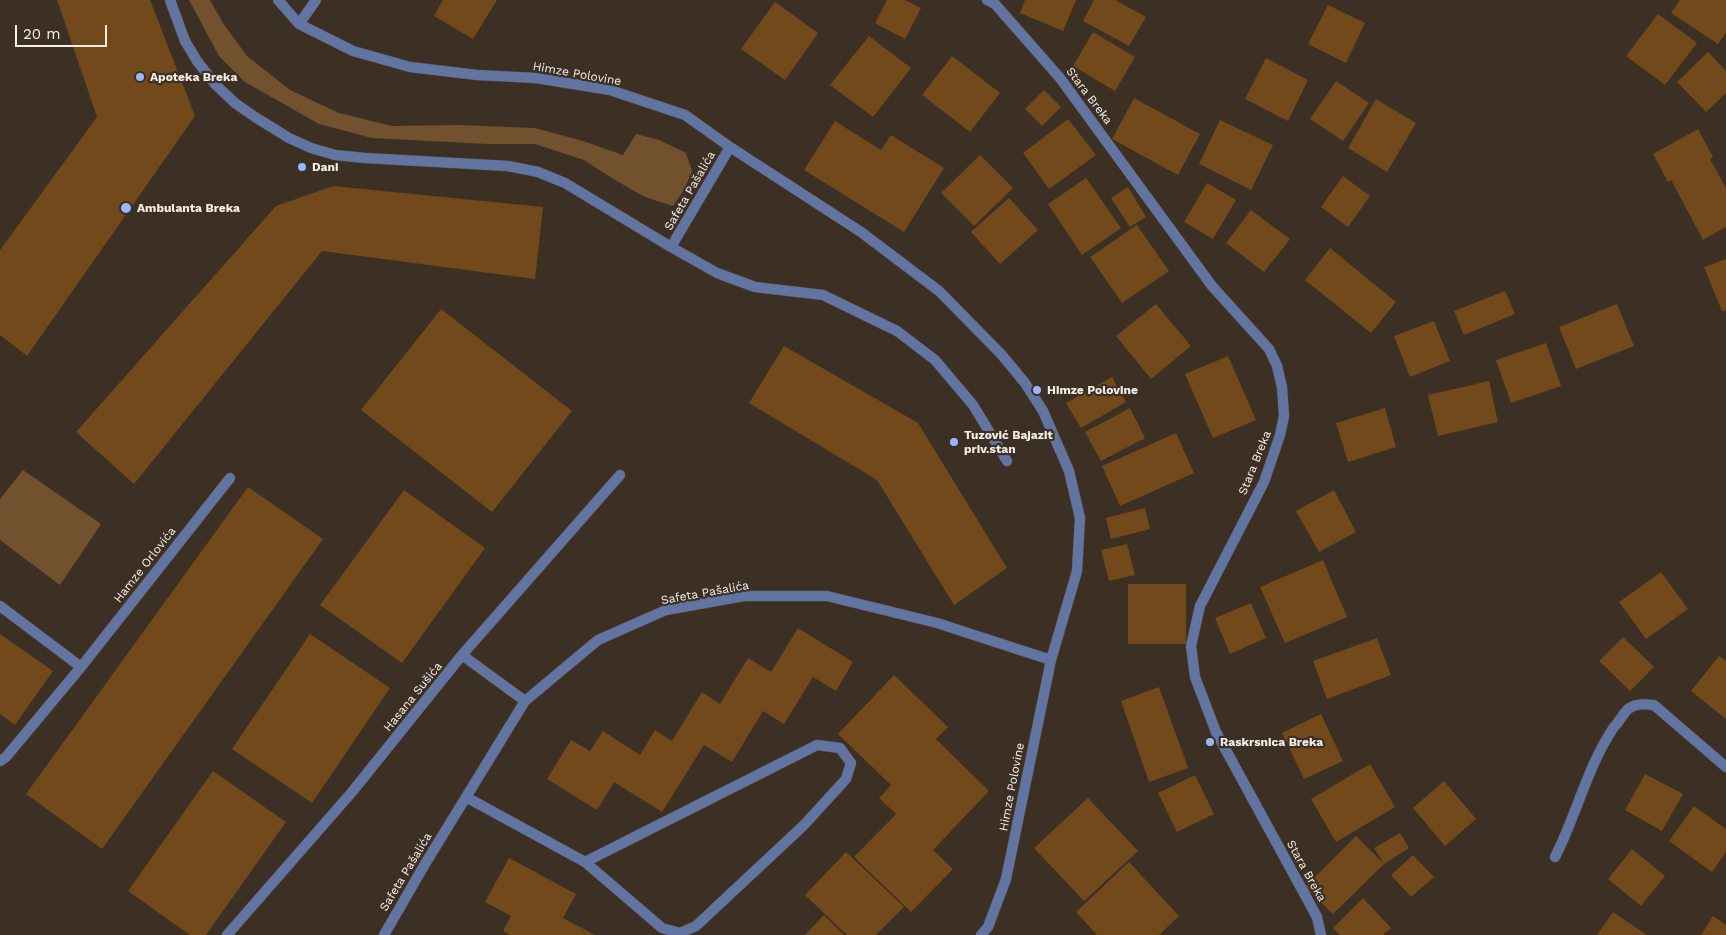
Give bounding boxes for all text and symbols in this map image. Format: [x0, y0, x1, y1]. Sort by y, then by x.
scale bar [18, 15, 110, 47]
text: 20 m [23, 25, 61, 43]
street label: Himze Polovine [532, 59, 622, 89]
street label: Stara Breka [1063, 64, 1115, 128]
place label: Apoteka Breka [150, 70, 237, 84]
marker: Apoteka Breka [134, 71, 146, 83]
street label: Safeta Pašalića [661, 149, 719, 233]
place label: Dani [312, 160, 338, 174]
marker: Dani [296, 161, 308, 173]
marker: Ambulanta Breka [119, 201, 133, 215]
place label: Ambulanta Breka [137, 201, 240, 215]
place label: Himze Polovine [1047, 383, 1138, 397]
marker: Himze Polovine [1031, 384, 1043, 396]
place label: Tuzović Bajazit priv.stan [964, 428, 1053, 456]
street label: Stara Breka [1236, 429, 1274, 497]
marker: Tuzović Bajazit priv.stan [948, 436, 960, 448]
street label: Hamze Orlovića [111, 524, 179, 606]
street label: Safeta Pašalića [660, 578, 750, 608]
street label: Hasana Sušića [381, 659, 445, 735]
place label: Raskrsnica Breka [1220, 735, 1323, 749]
marker: Raskrsnica Breka [1204, 736, 1216, 748]
street label: Himze Polovine [996, 742, 1028, 832]
street label: Safeta Pašalića [377, 830, 435, 914]
street label: Stara Breka [1283, 838, 1329, 904]

